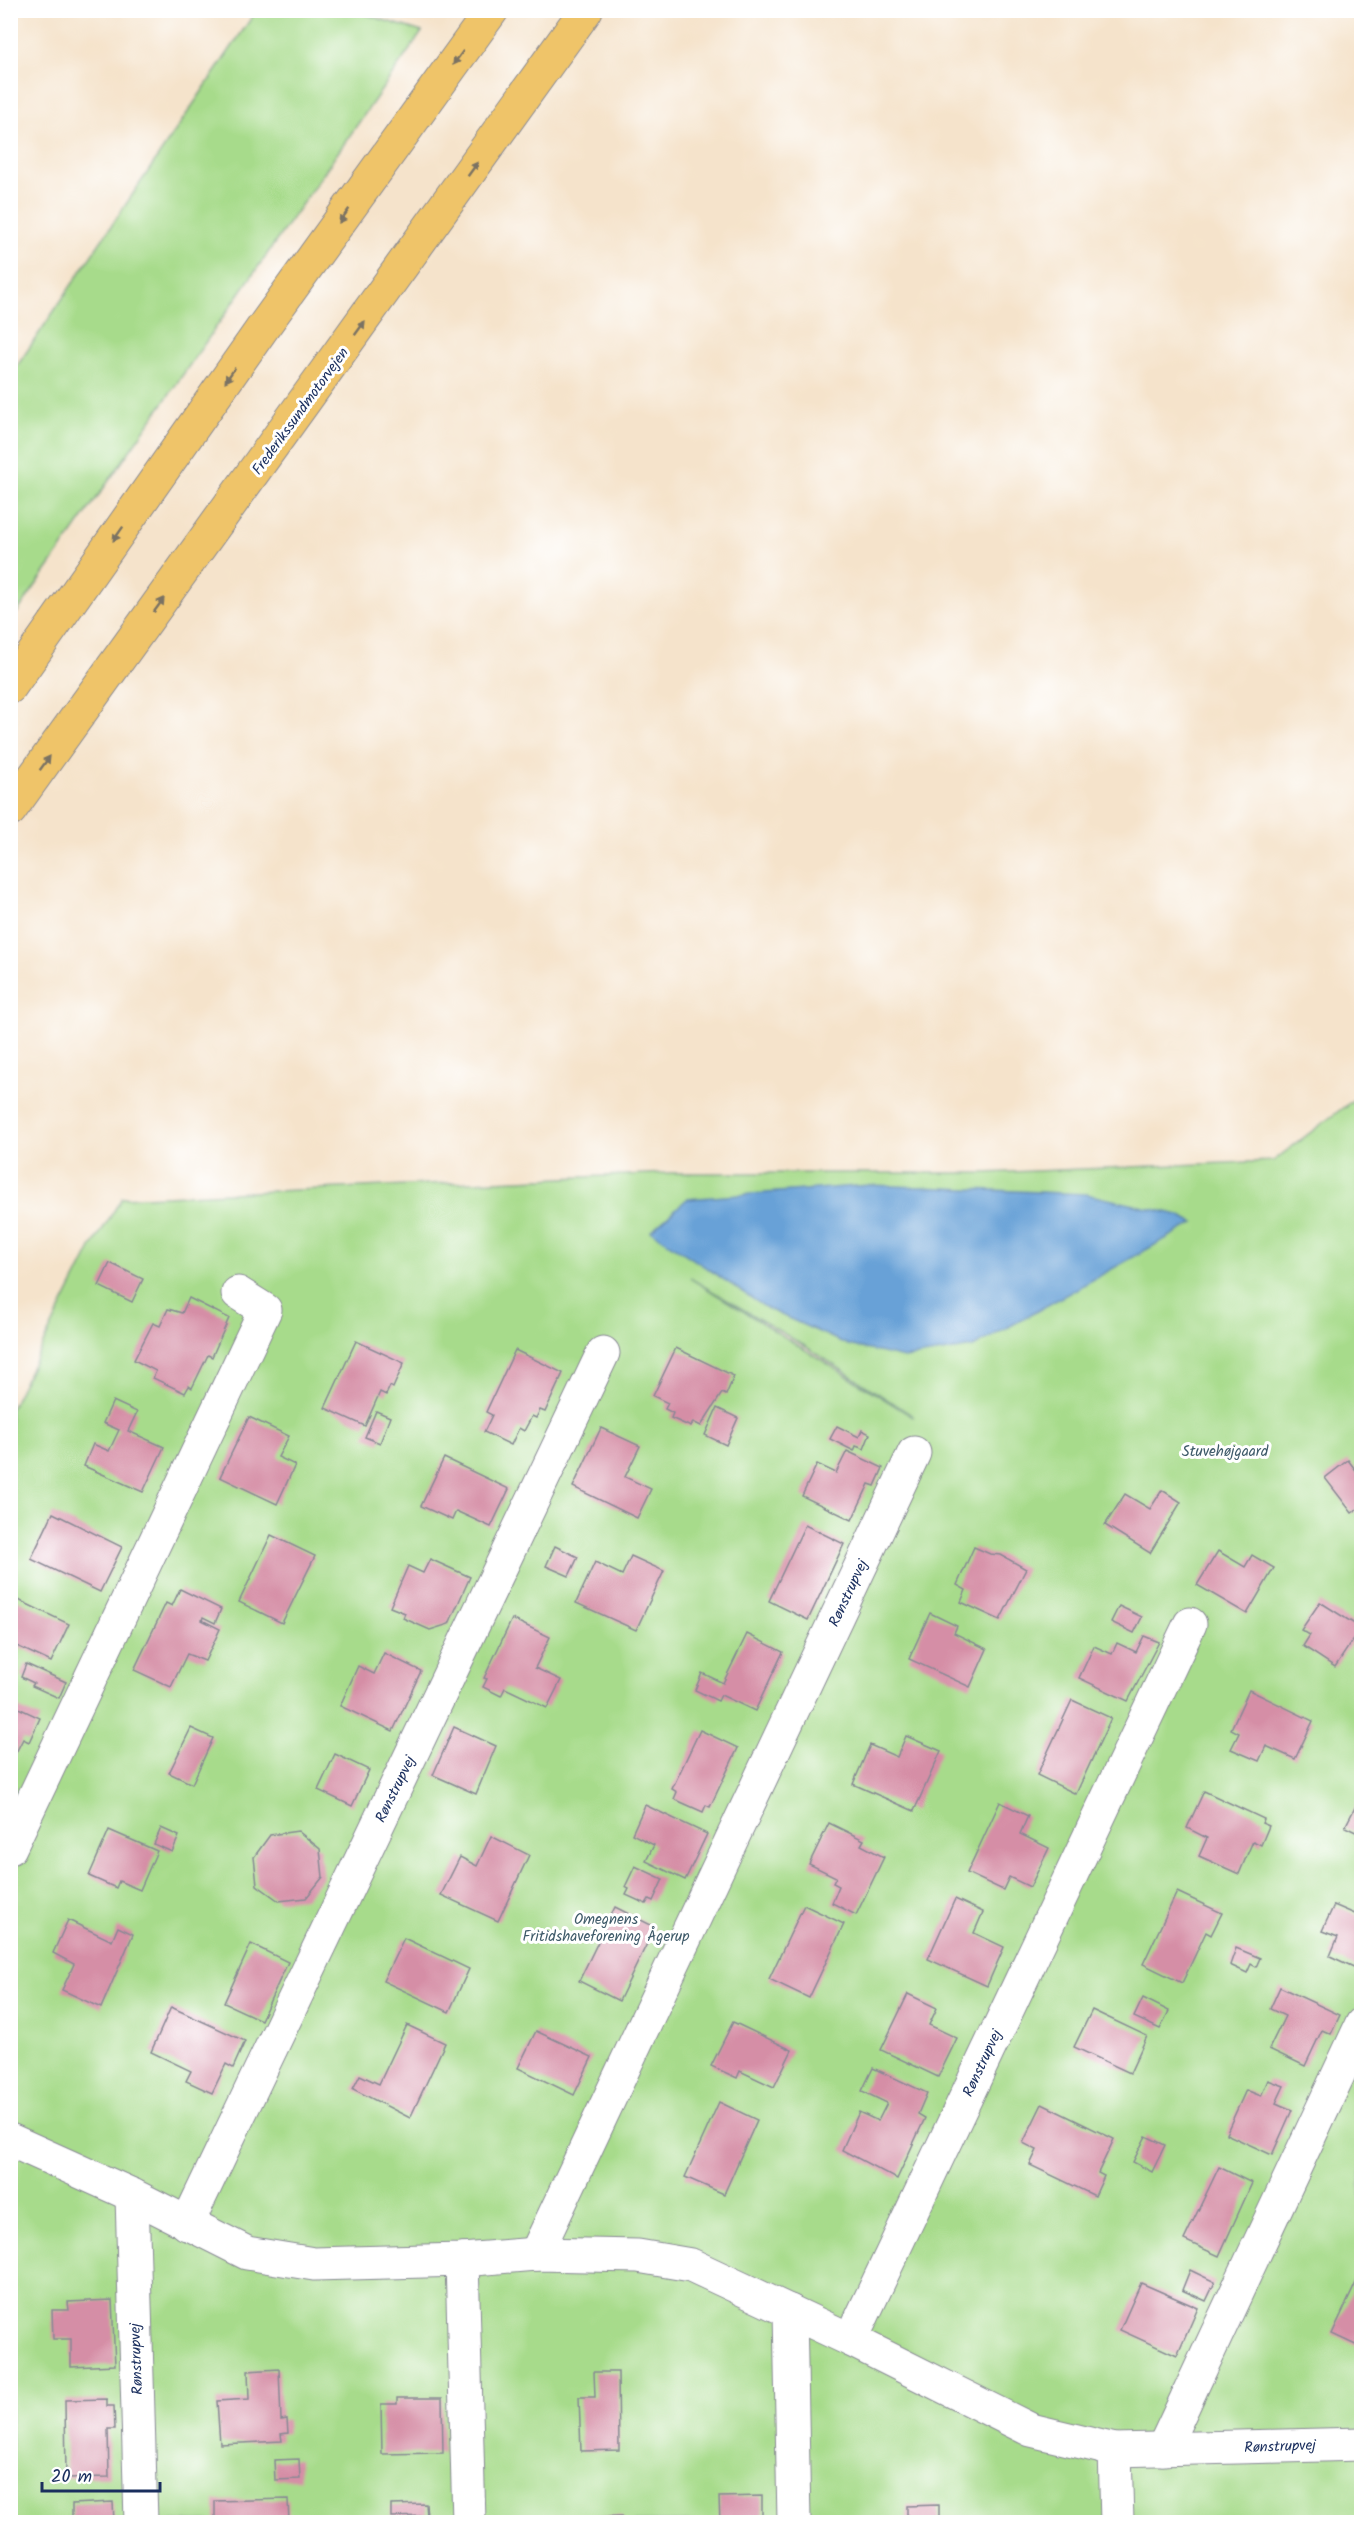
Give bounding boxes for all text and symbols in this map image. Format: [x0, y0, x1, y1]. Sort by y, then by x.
one-way arrow [452, 49, 464, 65]
one-way arrow [467, 161, 478, 177]
one-way arrow [338, 208, 350, 224]
one-way arrow [354, 320, 366, 336]
street label: Frederikssundmotorvejen [246, 343, 355, 480]
one-way arrow [224, 366, 236, 382]
one-way arrow [112, 526, 124, 542]
one-way arrow [153, 597, 165, 612]
one-way arrow [39, 755, 51, 771]
park label: Stuvehøjgaard [1182, 1440, 1269, 1464]
street label: Rønstrupvej [823, 1555, 876, 1631]
street label: Rønstrupvej [369, 1751, 423, 1827]
park label: Omegnens Fritidshaveforening Ågerup [523, 1908, 689, 1949]
street label: Rønstrupvej [957, 2025, 1010, 2101]
street label: Rønstrupvej [124, 2321, 150, 2395]
street label: Rønstrupvej [1244, 2434, 1318, 2460]
scale bar [42, 2455, 160, 2493]
text: 20 m [51, 2463, 92, 2492]

